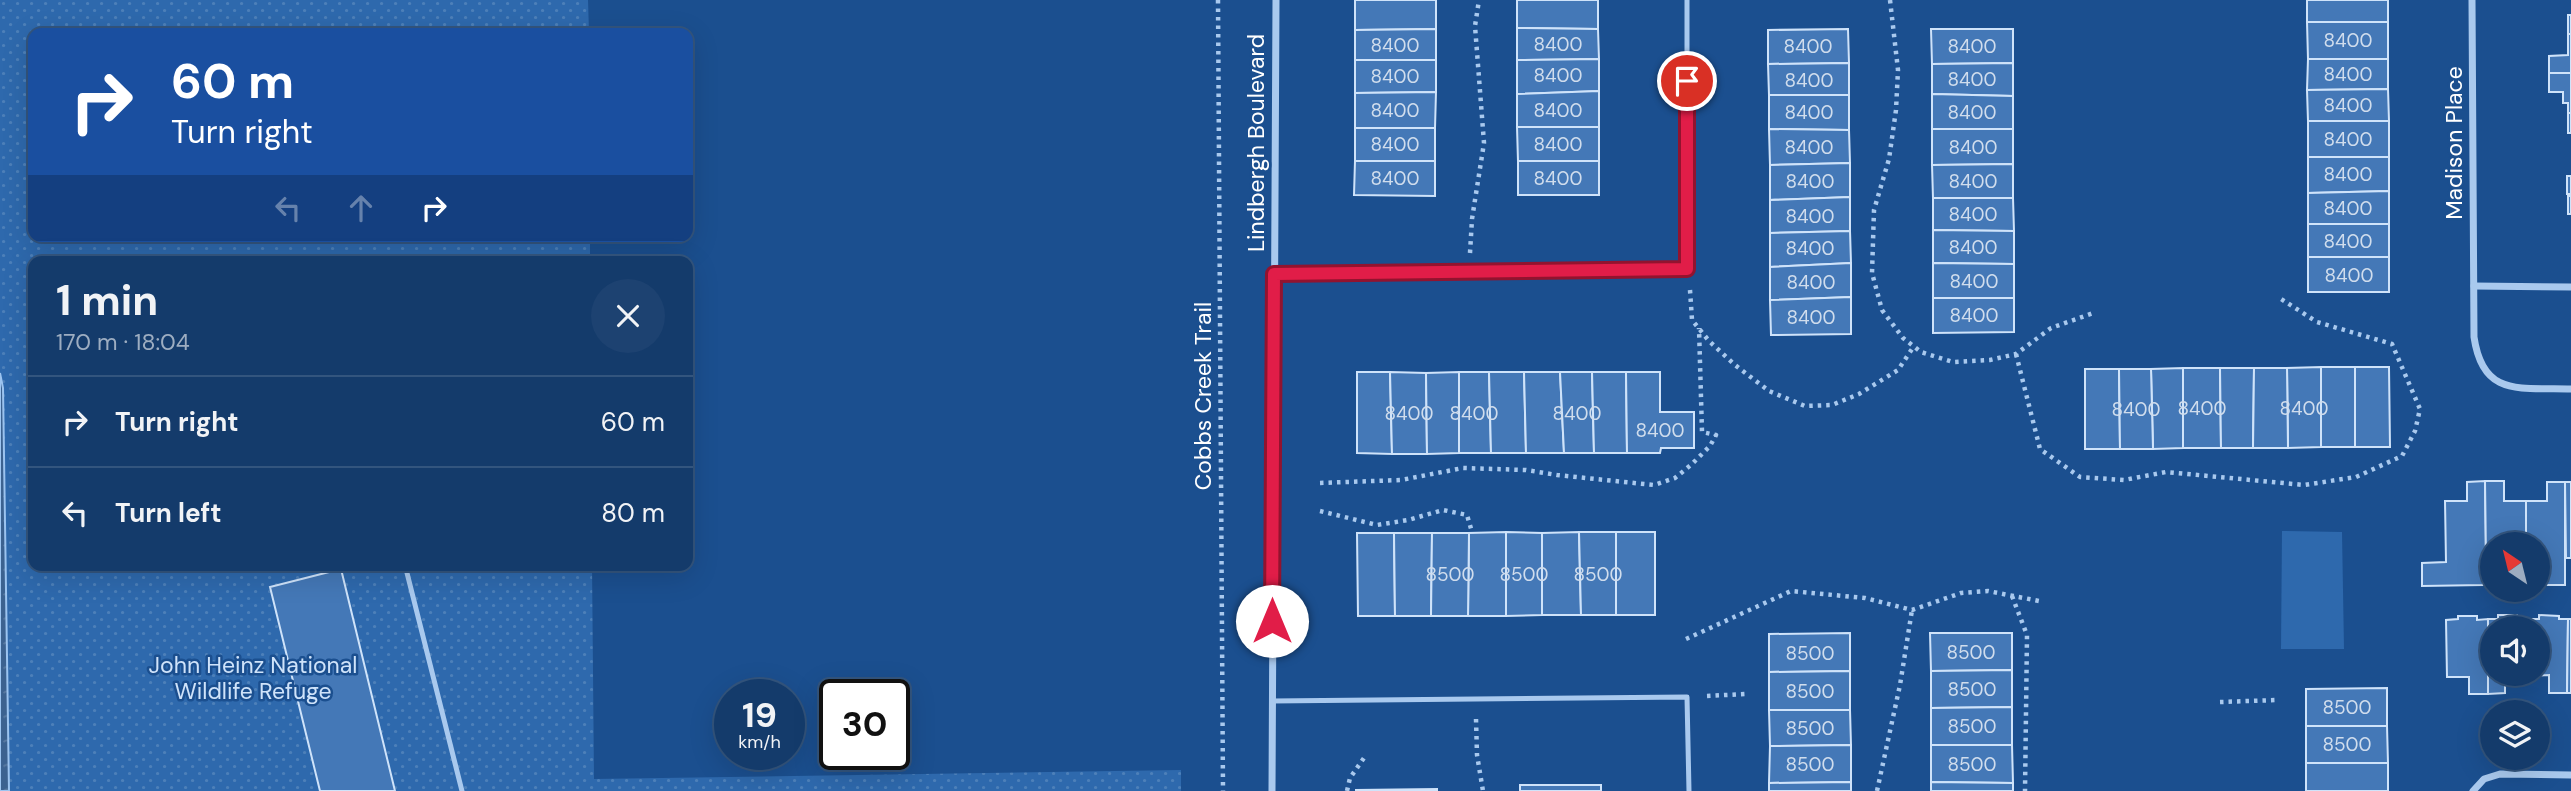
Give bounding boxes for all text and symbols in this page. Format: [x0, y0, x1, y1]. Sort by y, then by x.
house number: 8400 [2323, 28, 2373, 53]
house number: 8400 [1533, 32, 1583, 57]
house number: 8400 [1370, 33, 1420, 58]
street label: Lindbergh Boulevard [1241, 34, 1271, 252]
house number: 8400 [1783, 34, 1833, 59]
house number: 8400 [1947, 34, 1997, 59]
text: 60 m [171, 49, 294, 113]
pin [1657, 51, 1717, 111]
icon: right [56, 56, 147, 147]
icon: arrive [1668, 62, 1706, 100]
house number: 8400 [2323, 62, 2373, 87]
house number: 8400 [1533, 63, 1583, 88]
house number: 8400 [1370, 64, 1420, 89]
street label: Madison Place [2439, 66, 2469, 220]
house number: 8400 [1947, 67, 1997, 92]
house number: 8400 [1784, 68, 1834, 93]
house number: 8400 [2323, 93, 2373, 118]
house number: 8400 [1370, 98, 1420, 123]
house number: 8400 [1533, 98, 1583, 123]
house number: 8400 [1784, 100, 1834, 125]
house number: 8400 [1947, 100, 1997, 125]
text: Turn right [171, 111, 313, 153]
house number: 8400 [2323, 127, 2373, 152]
house number: 8400 [1370, 132, 1420, 157]
house number: 8400 [1533, 132, 1583, 157]
house number: 8400 [1784, 135, 1834, 160]
house number: 8400 [1948, 135, 1998, 160]
house number: 8400 [2323, 162, 2373, 187]
house number: 8400 [1370, 166, 1420, 191]
house number: 8400 [1533, 166, 1583, 191]
house number: 8400 [1785, 169, 1835, 194]
house number: 8400 [1948, 169, 1998, 194]
icon: left [269, 189, 307, 227]
icon: ahead [342, 189, 380, 227]
icon: right [415, 189, 453, 227]
house number: 8400 [2323, 196, 2373, 221]
house number: 8400 [1948, 202, 1998, 227]
house number: 8400 [1785, 204, 1835, 229]
house number: 8400 [2323, 229, 2373, 254]
house number: 8400 [1948, 235, 1998, 260]
house number: 8400 [1785, 236, 1835, 261]
house number: 8400 [2324, 263, 2374, 288]
house number: 8400 [1949, 269, 1999, 294]
house number: 8400 [1786, 270, 1836, 295]
text: 1 min [56, 273, 158, 328]
button: close [591, 279, 665, 353]
street label: Cobbs Creek Trail [1188, 302, 1218, 490]
house number: 8400 [1949, 303, 1999, 328]
house number: 8400 [1786, 305, 1836, 330]
text: 170 m · 18:04 [56, 327, 190, 357]
house number: 8400 [2177, 396, 2227, 421]
house number: 8400 [2279, 396, 2329, 421]
house number: 8400 [2111, 397, 2161, 422]
house number: 8400 [1384, 401, 1434, 426]
house number: 8400 [1449, 401, 1499, 426]
house number: 8400 [1552, 401, 1602, 426]
icon: right [56, 403, 94, 441]
text: Turn right [115, 405, 239, 439]
text: 60 m [601, 405, 665, 439]
house number: 8400 [1635, 418, 1685, 443]
icon: left [56, 494, 94, 532]
text: Turn left [115, 496, 222, 530]
text: 80 m [601, 496, 665, 530]
north arrow [2480, 532, 2550, 602]
map controls [2480, 532, 2550, 770]
house number: 8500 [1425, 562, 1475, 587]
house number: 8500 [1499, 562, 1549, 587]
house number: 8500 [1573, 562, 1623, 587]
position arrow [1235, 584, 1309, 658]
button: sound [2480, 616, 2550, 686]
house number: 8500 [1946, 640, 1996, 665]
house number: 8500 [1785, 641, 1835, 666]
park label: John Heinz National Wildlife Refuge [149, 650, 357, 706]
house number: 8500 [1947, 677, 1997, 702]
speed limit sign: 30 [819, 679, 910, 770]
house number: 8500 [1785, 679, 1835, 704]
text: 19 [742, 692, 777, 738]
house number: 8500 [2322, 695, 2372, 720]
button: layers [2480, 700, 2550, 770]
house number: 8500 [1947, 714, 1997, 739]
house number: 8500 [1785, 716, 1835, 741]
text: km/h [738, 730, 781, 754]
house number: 8500 [2322, 732, 2372, 757]
house number: 8500 [1785, 752, 1835, 777]
house number: 8500 [1947, 752, 1997, 777]

